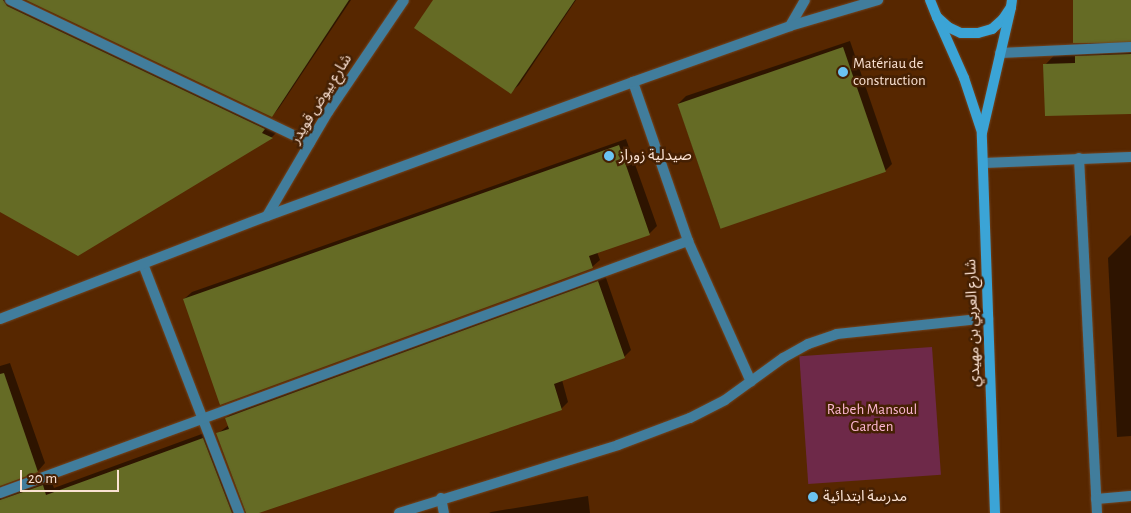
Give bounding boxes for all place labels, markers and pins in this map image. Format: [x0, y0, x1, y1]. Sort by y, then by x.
place label: Matériau de construction [853, 54, 926, 89]
marker: Matériau de construction [837, 66, 849, 78]
place label: صيدلية زوراز [619, 147, 692, 165]
marker: صيدلية زوراز [603, 150, 615, 162]
place label: مدرسة ابتدائية [823, 488, 907, 506]
marker: مدرسة ابتدائية [807, 491, 819, 503]

